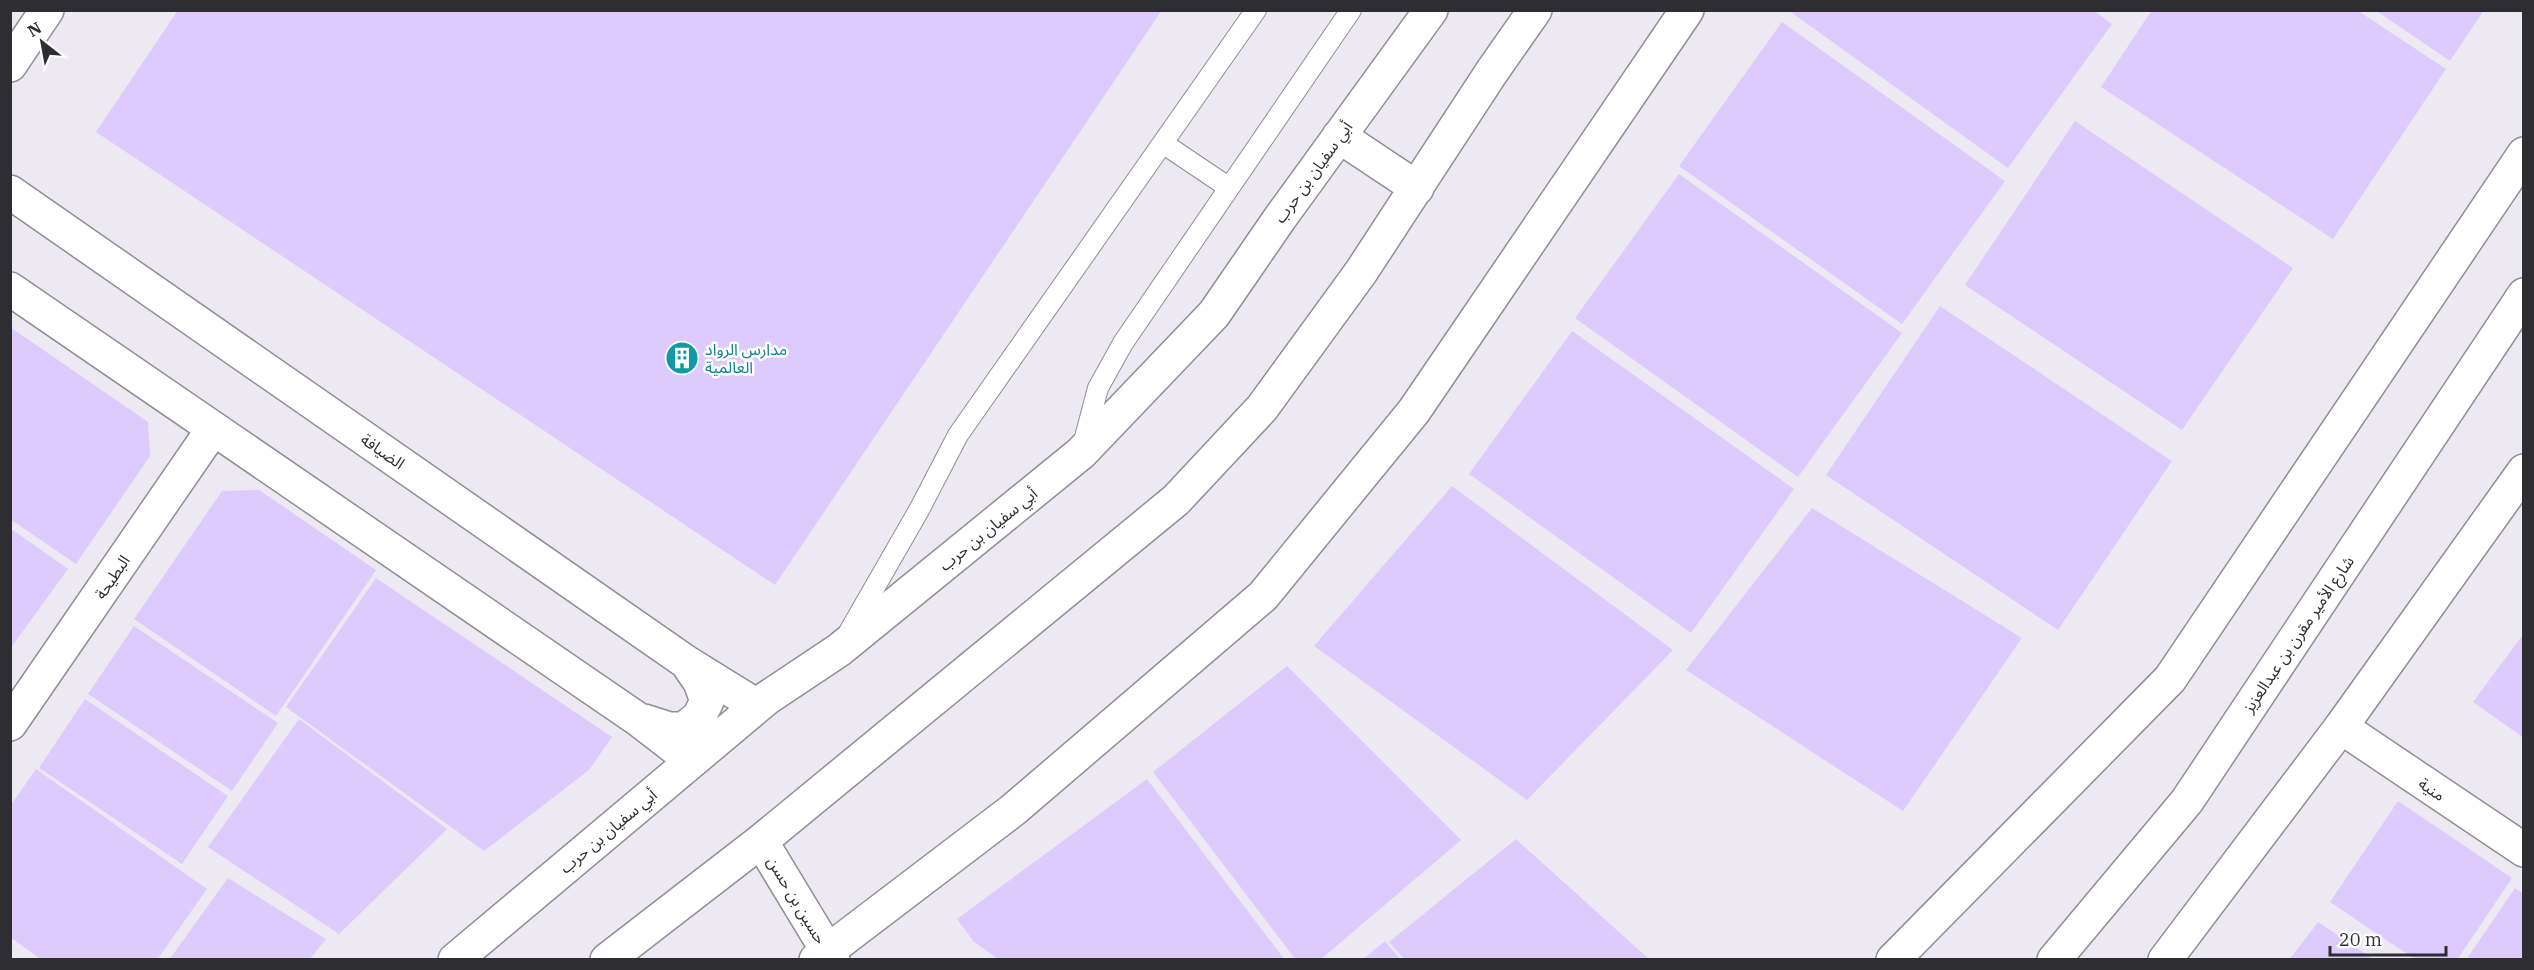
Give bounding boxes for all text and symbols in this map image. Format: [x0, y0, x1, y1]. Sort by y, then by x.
north arrow [12, 12, 72, 72]
text: N [24, 17, 45, 41]
street label: أبي سفيان بن حرب [1269, 117, 1359, 228]
place label: مدارس الرواد العالمية [705, 339, 787, 377]
building icon: مدارس الرواد العالمية [664, 340, 700, 376]
street label: الضيافة [357, 429, 409, 473]
street label: أبي سفيان بن حرب [935, 483, 1043, 577]
street label: البطيحة [90, 551, 134, 603]
street label: شارع الأمير مقرن بن عبدالعزيز [2237, 552, 2360, 719]
street label: منية [2415, 773, 2449, 805]
street label: أبي سفيان بن حرب [555, 785, 662, 880]
street label: حسين بن حسن [763, 853, 831, 947]
scale bar [2330, 919, 2446, 957]
text: 20 m [2339, 928, 2382, 951]

